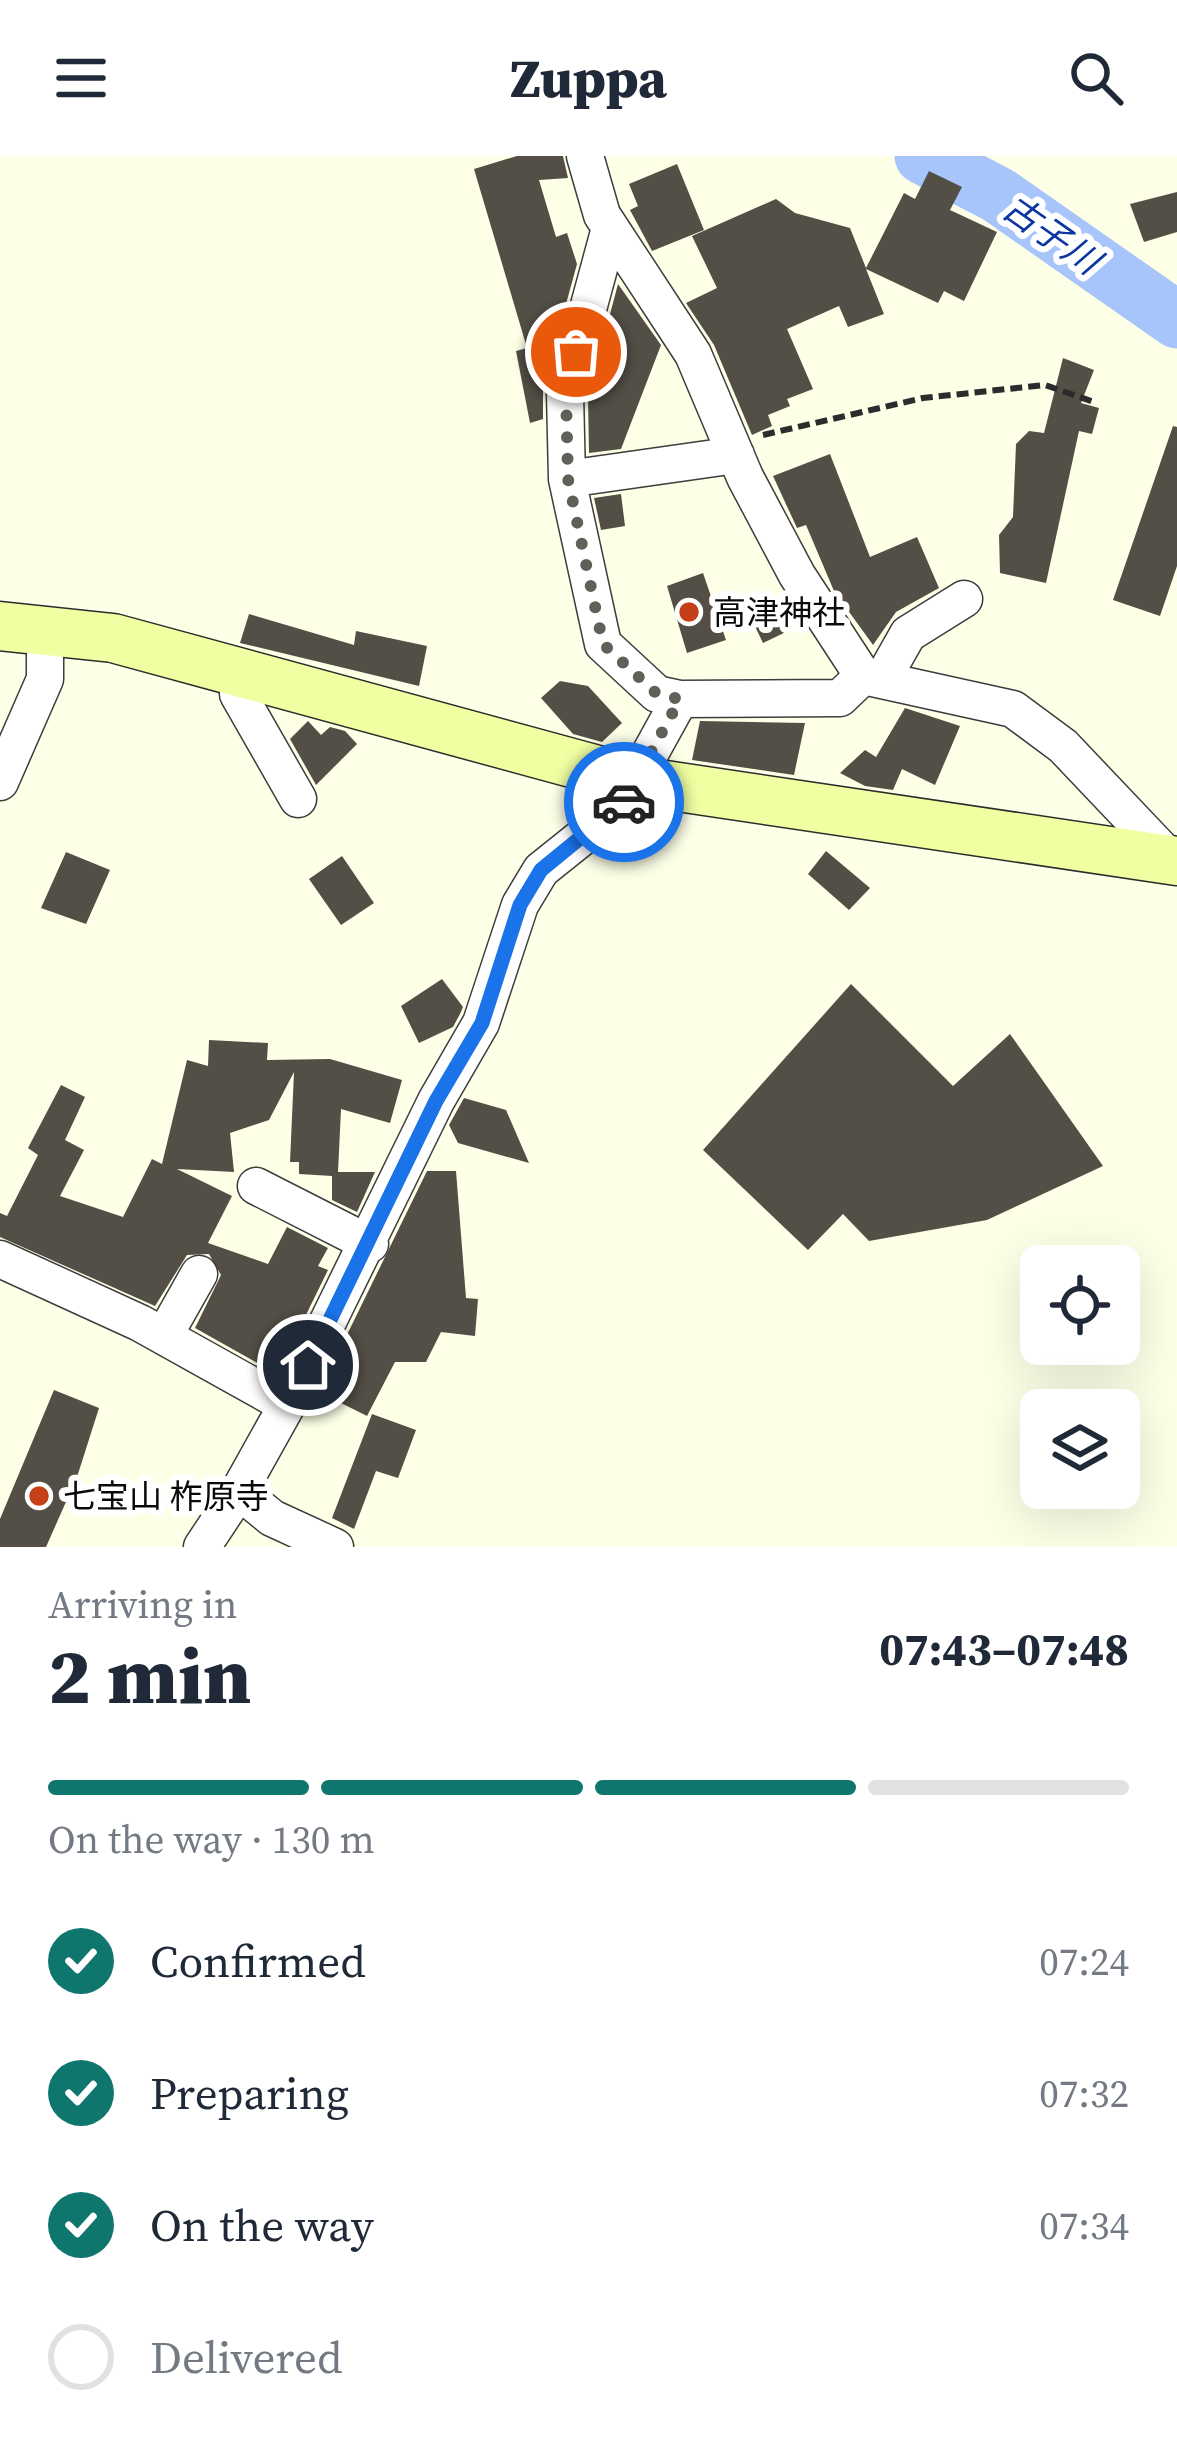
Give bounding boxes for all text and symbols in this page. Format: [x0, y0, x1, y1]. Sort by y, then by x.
text: Zuppa [510, 41, 667, 115]
icon: menu [48, 45, 114, 111]
icon: search [1063, 45, 1129, 111]
water label: 古子川 [993, 183, 1113, 288]
pin [525, 301, 627, 403]
icon: bag [543, 319, 609, 385]
place label: 高津神社 [713, 590, 845, 635]
marker: 高津神社 [676, 599, 702, 625]
courier [564, 742, 684, 862]
icon: car [591, 769, 657, 835]
map controls [1020, 1245, 1140, 1509]
button: locate [1020, 1245, 1140, 1365]
pin [257, 1314, 359, 1416]
icon: home [275, 1332, 341, 1398]
button: layers [1020, 1389, 1140, 1509]
place label: 七宝山 柞原寺 [63, 1474, 269, 1519]
marker: 七宝山 柞原寺 [26, 1483, 52, 1509]
text: Arriving in [48, 1578, 237, 1631]
text: 07:43–07:48 [879, 1618, 1129, 1680]
text: 2 min [48, 1622, 251, 1729]
text: On the way · 130 m [48, 1813, 375, 1866]
icon: check [48, 1928, 114, 1994]
text: Confirmed [150, 1930, 366, 1992]
text: 07:24 [1039, 1935, 1129, 1988]
icon: check [48, 2060, 114, 2126]
text: Preparing [150, 2062, 349, 2124]
text: 07:32 [1039, 2067, 1129, 2120]
icon: check [48, 2192, 114, 2258]
text: On the way [150, 2194, 374, 2256]
text: 07:34 [1039, 2199, 1129, 2252]
text: Delivered [150, 2326, 342, 2388]

